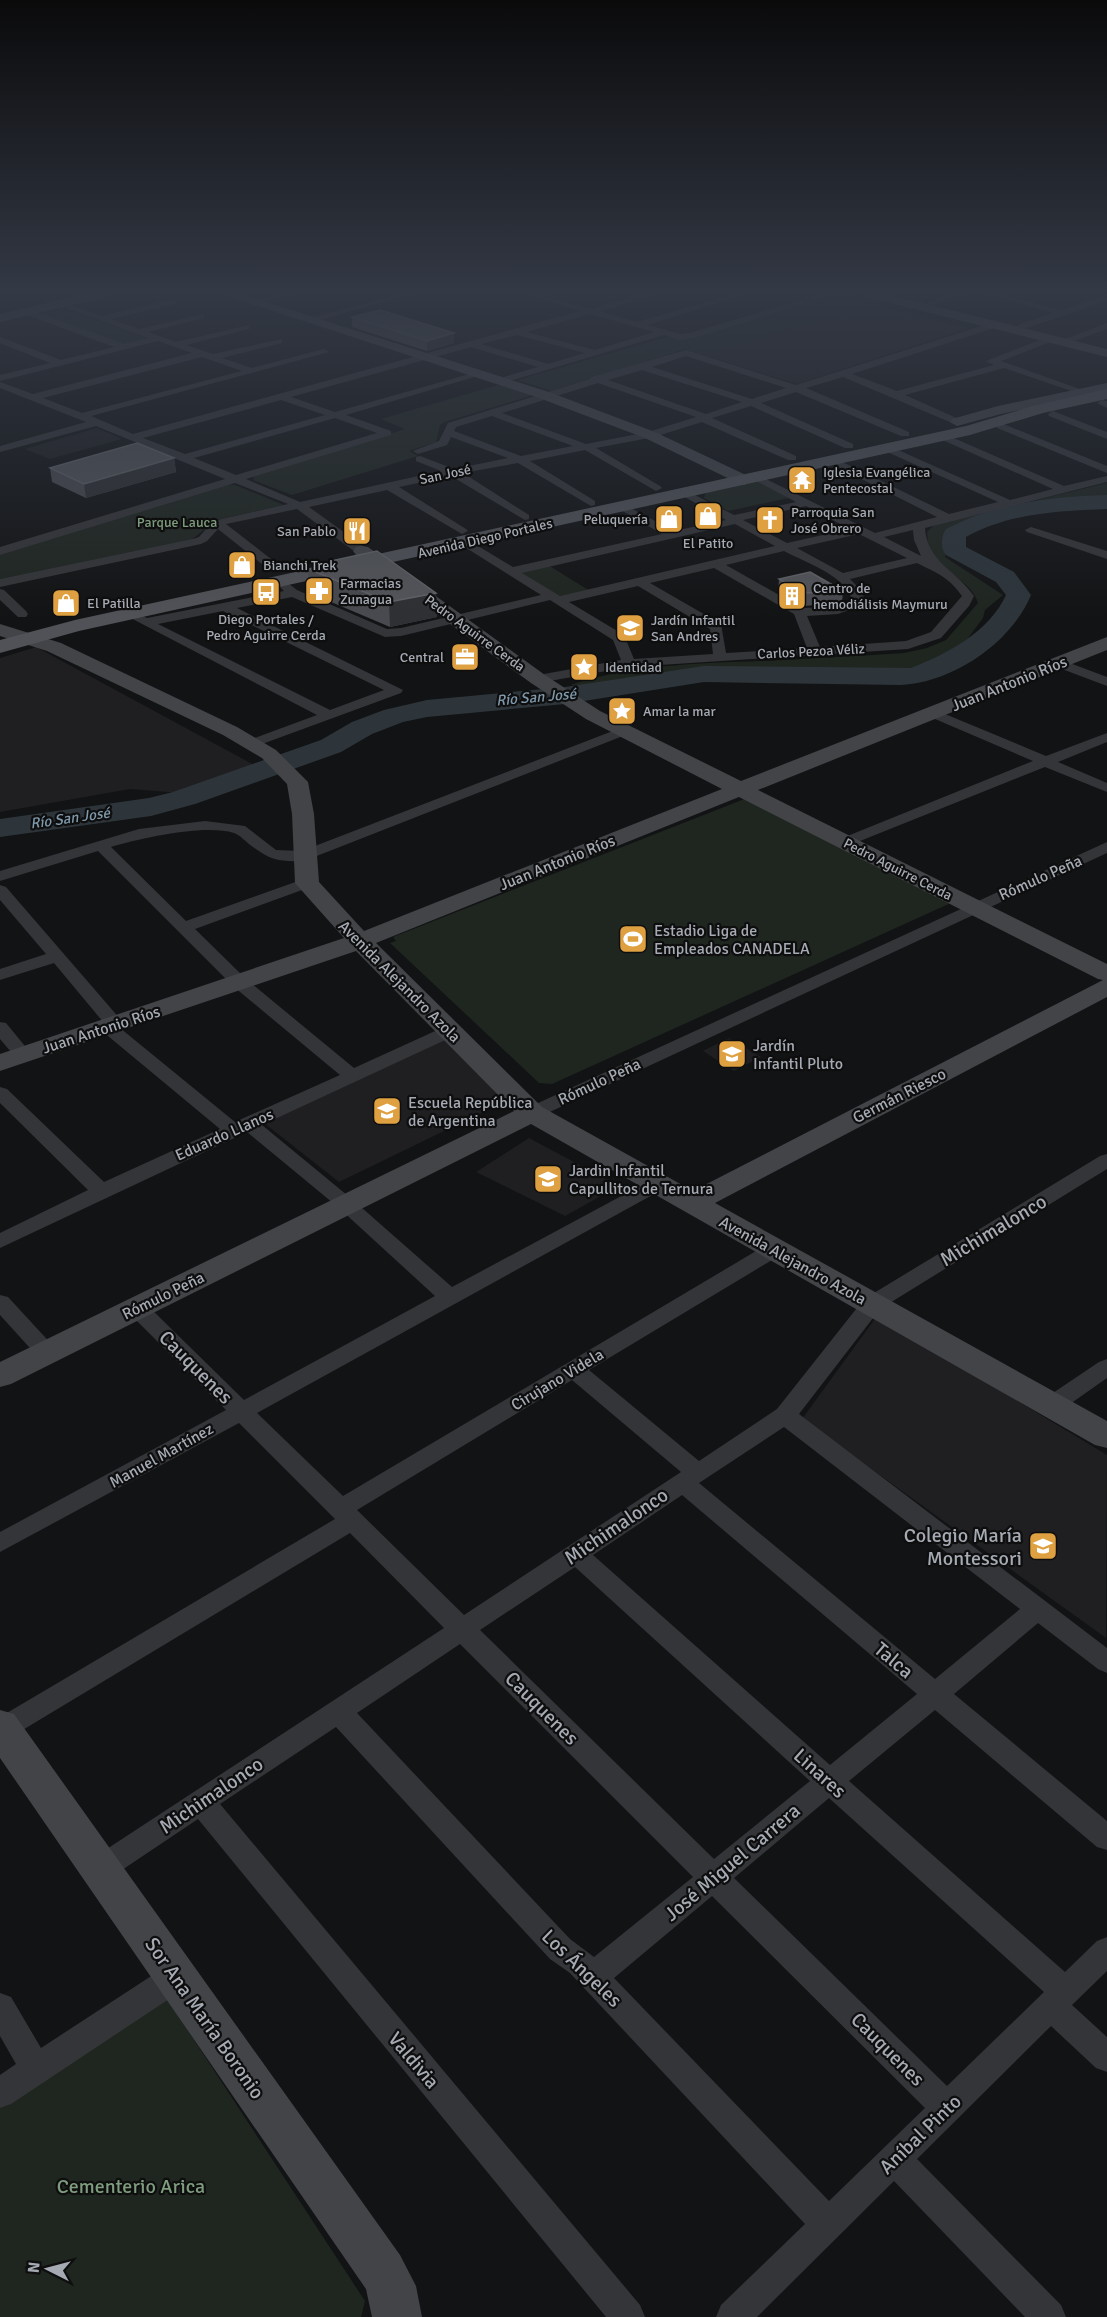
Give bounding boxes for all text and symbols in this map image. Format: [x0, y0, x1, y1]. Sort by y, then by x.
street label: San José [418, 461, 472, 488]
temple icon: Iglesia Evangélica Pentecostal [786, 464, 818, 496]
place label: Iglesia Evangélica Pentecostal [823, 464, 930, 497]
shop icon: El Patito [692, 500, 724, 532]
shop icon: Peluquería [653, 503, 685, 535]
church icon: Parroquia San José Obrero [754, 504, 786, 536]
place label: Parroquia San José Obrero [791, 504, 875, 537]
place label: Peluquería [584, 511, 648, 528]
park label: Parque Lauca [137, 514, 217, 531]
restaurant icon: San Pablo [341, 515, 373, 547]
street label: Avenida Diego Portales [416, 515, 554, 562]
place label: San Pablo [277, 523, 336, 540]
place label: El Patito [683, 535, 733, 552]
shop icon: Bianchi Trek [226, 549, 258, 581]
place label: Bianchi Trek [263, 557, 336, 574]
pharmacy icon: Farmacias Zunagua [303, 575, 335, 607]
place label: Farmacias Zunagua [340, 575, 401, 608]
bus stop icon: Diego Portales / Pedro Aguirre Cerda [250, 576, 282, 608]
building icon: Centro de hemodiálisis Maymuru [776, 580, 808, 612]
place label: Centro de hemodiálisis Maymuru [813, 580, 948, 613]
shop icon: El Patilla [50, 587, 82, 619]
street label: Pedro Aguirre Cerda [421, 591, 528, 675]
place label: El Patilla [87, 595, 141, 612]
place label: Diego Portales / Pedro Aguirre Cerda [206, 611, 326, 644]
school or university icon: Jardín Infantil San Andres [614, 612, 646, 644]
place label: Jardín Infantil San Andres [651, 612, 735, 645]
street label: Carlos Pezoa Véliz [757, 640, 865, 663]
office icon: Central [449, 641, 481, 673]
place label: Central [400, 649, 444, 666]
place icon: Identidad [568, 651, 600, 683]
street label: Juan Antonio Ríos [949, 652, 1070, 716]
place label: Identidad [605, 659, 662, 676]
water label: Río San José [495, 684, 578, 709]
place icon: Amar la mar [606, 695, 638, 727]
place label: Amar la mar [643, 703, 717, 720]
water label: Río San José [29, 803, 112, 832]
street label: Juan Antonio Ríos [497, 831, 618, 895]
street label: Pedro Aguirre Cerda [841, 835, 955, 904]
street label: Rómulo Peña [996, 851, 1085, 905]
street label: Avenida Alejandro Azola [334, 916, 465, 1047]
place label: Estadio Liga de Empleados CANADELA [654, 921, 810, 959]
sports icon: Estadio Liga de Empleados CANADELA [617, 923, 649, 955]
street label: Juan Antonio Ríos [40, 1001, 163, 1058]
place label: Jardín Infantil Pluto [753, 1036, 843, 1074]
school or university icon: Jardín Infantil Pluto [716, 1038, 748, 1070]
street label: Rómulo Peña [555, 1054, 644, 1110]
street label: Germán Riesco [849, 1064, 949, 1128]
place label: Escuela República de Argentina [408, 1093, 532, 1131]
school or university icon: Escuela República de Argentina [371, 1095, 403, 1127]
street label: Eduardo Llanos [172, 1104, 277, 1165]
place label: Jardin Infantil Capullitos de Ternura [569, 1161, 713, 1199]
school or university icon: Jardin Infantil Capullitos de Ternura [532, 1163, 564, 1195]
street label: Michimalonco [935, 1189, 1051, 1272]
street label: Avenida Alejandro Azola [716, 1212, 870, 1310]
street label: Rómulo Peña [119, 1267, 208, 1324]
street label: Cauquenes [154, 1325, 238, 1410]
street label: Cirujano Videla [508, 1344, 607, 1415]
street label: Manuel Martínez [106, 1419, 217, 1493]
street label: Michimalonco [560, 1482, 673, 1570]
place label: Colegio María Montessori [904, 1523, 1022, 1571]
school or university icon: Colegio María Montessori [1027, 1530, 1059, 1562]
street label: Talca [869, 1637, 918, 1684]
street label: Cauquenes [500, 1666, 584, 1751]
street label: Linares [788, 1743, 851, 1804]
street label: Michimalonco [155, 1751, 268, 1839]
street label: José Miguel Carrera [659, 1798, 805, 1926]
street label: Los Ángeles [536, 1924, 627, 2013]
street label: Sor Ana María Boronio [139, 1933, 270, 2104]
street label: Cauquenes [846, 2007, 930, 2092]
street label: Valdivia [383, 2027, 445, 2094]
street label: Aníbal Pinto [874, 2089, 967, 2180]
park label: Cementerio Arica [57, 2174, 205, 2199]
north arrow [18, 2239, 78, 2299]
text: N [24, 2261, 45, 2274]

